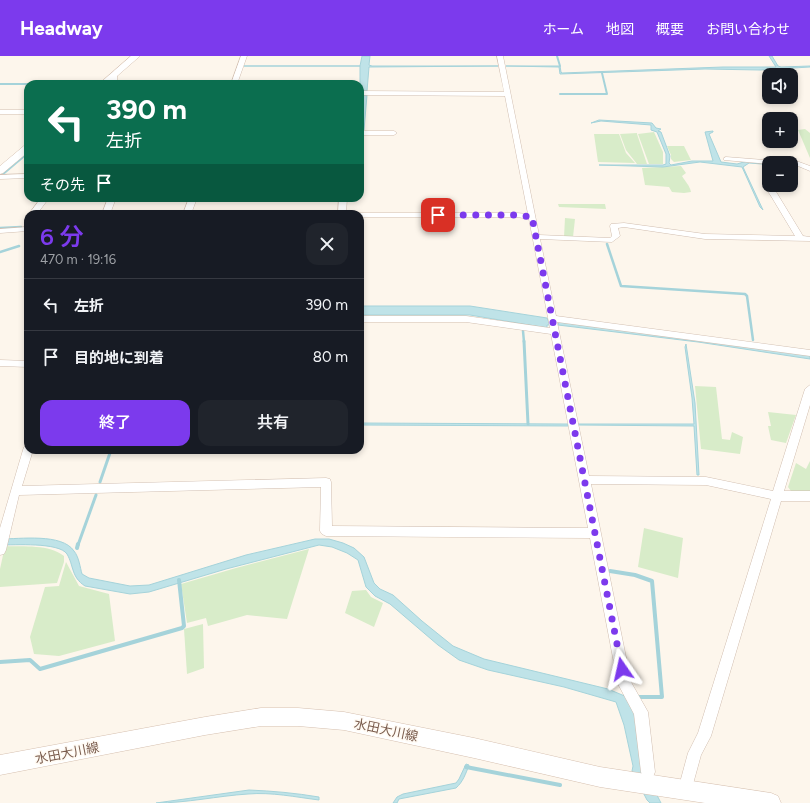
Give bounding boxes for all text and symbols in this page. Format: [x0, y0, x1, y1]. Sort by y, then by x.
text: Headway [20, 17, 103, 40]
text: ホーム [542, 21, 584, 38]
text: 地図 [606, 21, 634, 38]
text: 概要 [656, 21, 684, 38]
text: お問い合わせ [706, 21, 790, 38]
map controls [762, 68, 798, 192]
button: sound [762, 68, 798, 104]
text: 390 m [106, 92, 187, 126]
icon: left [40, 96, 92, 148]
button: + [762, 112, 798, 148]
text: 左折 [106, 130, 142, 152]
button: − [762, 156, 798, 192]
icon: arrive [93, 172, 115, 194]
text: その先 [40, 176, 85, 194]
pin [421, 198, 455, 232]
icon: arrive [427, 204, 449, 226]
text: 6 分 [40, 222, 84, 251]
button: close [306, 223, 348, 265]
text: 470 m · 19:16 [40, 252, 116, 267]
icon: left [40, 294, 62, 316]
text: 390 m [305, 296, 348, 314]
text: 左折 [74, 297, 104, 315]
icon: arrive [40, 346, 62, 368]
text: 80 m [313, 348, 348, 366]
text: 目的地に到着 [74, 349, 164, 367]
button: 終了 [40, 400, 190, 446]
button: 共有 [198, 400, 348, 446]
position arrow [601, 648, 643, 690]
street label: 水田大川線 [353, 716, 419, 744]
street label: 水田大川線 [34, 739, 100, 767]

